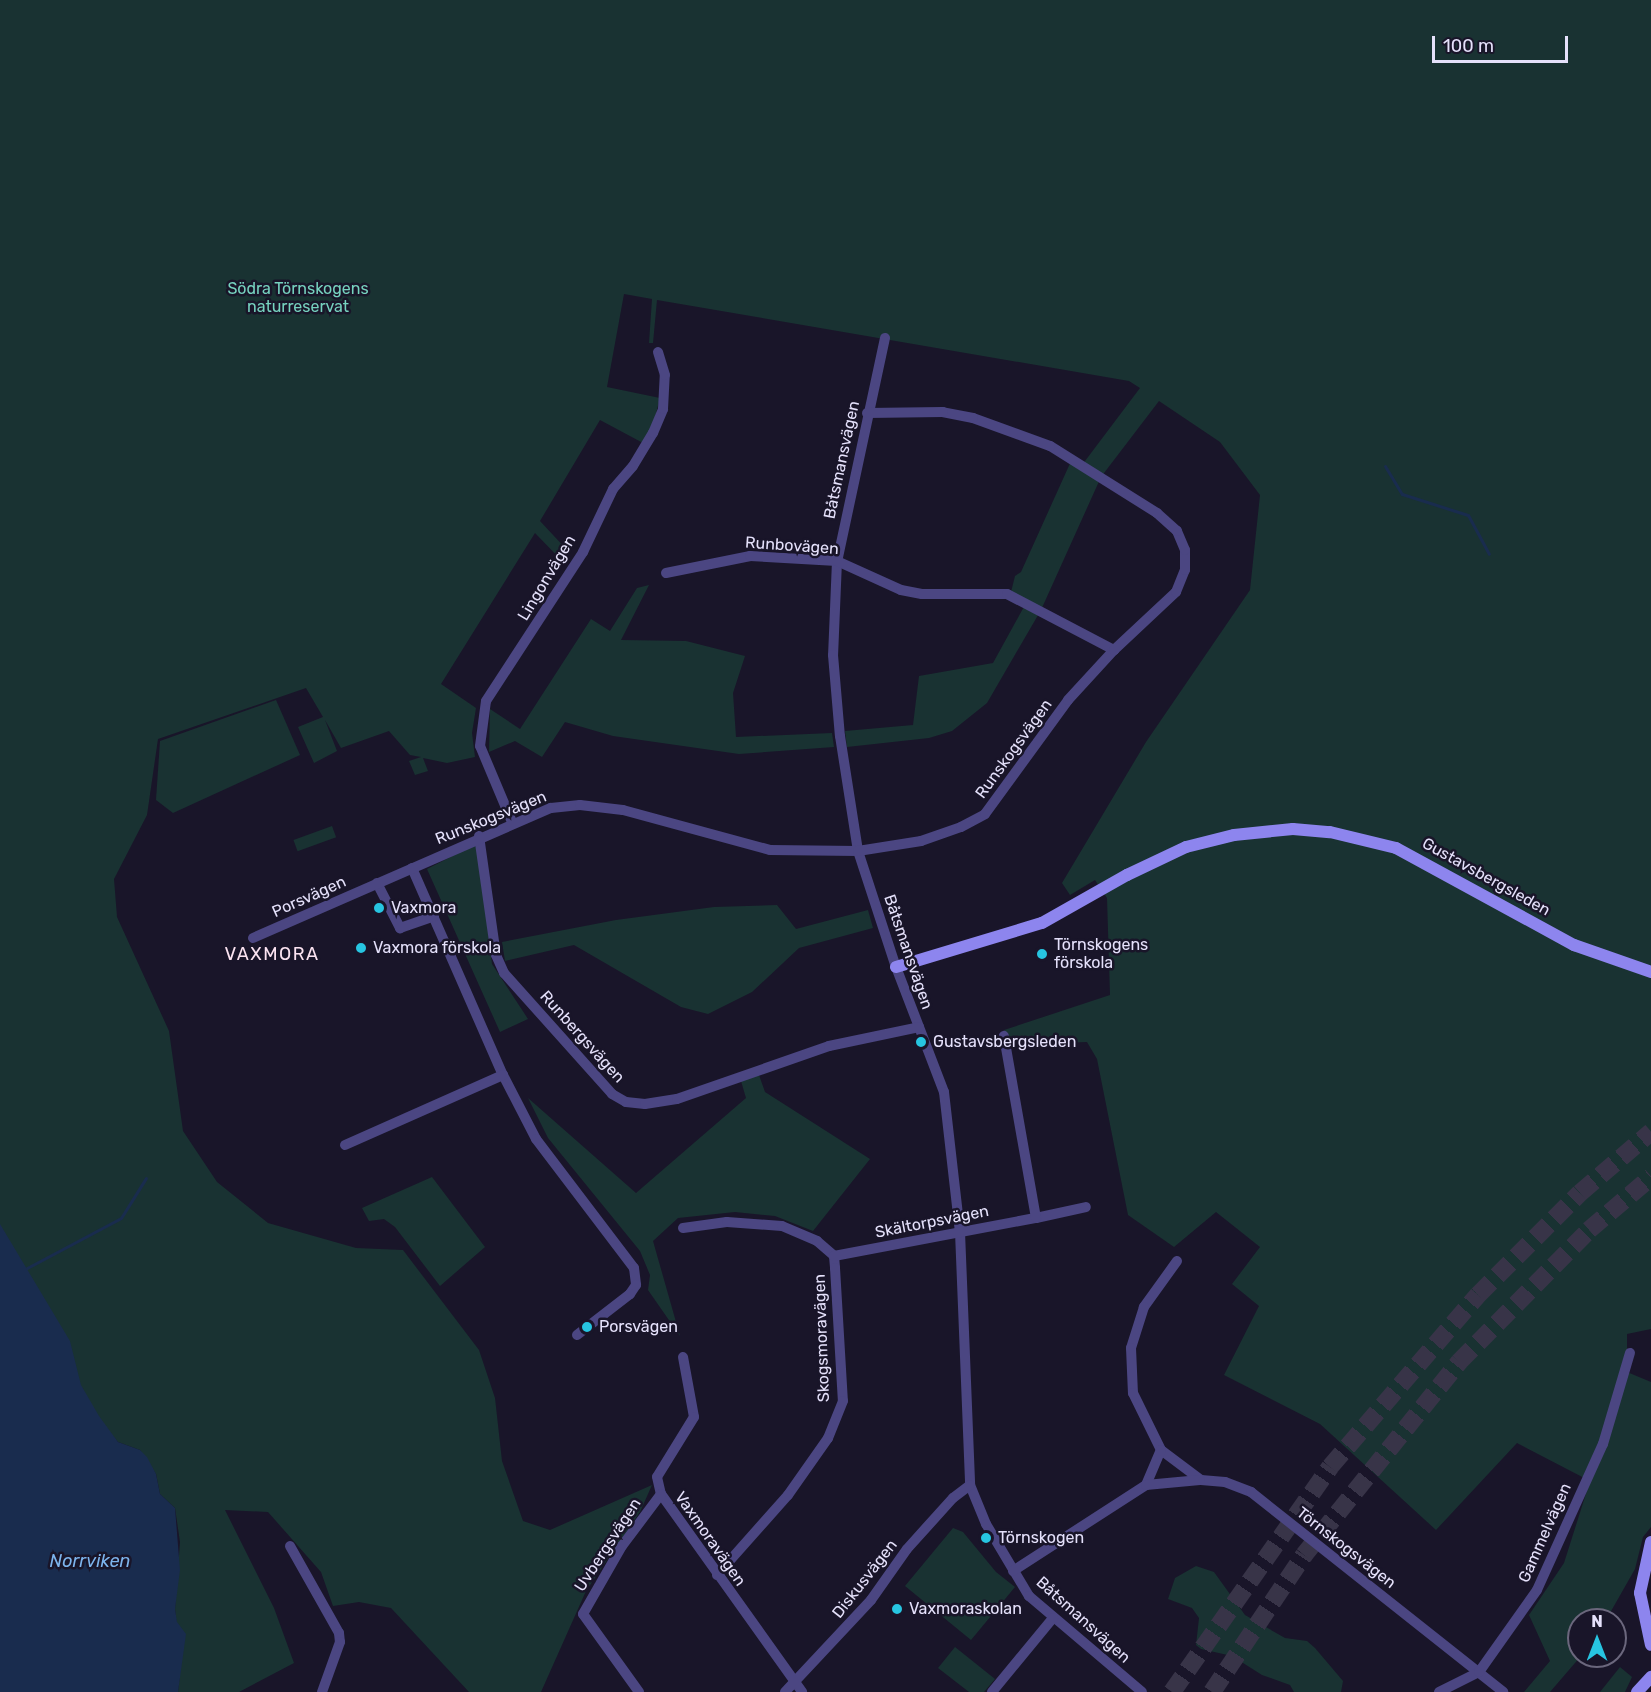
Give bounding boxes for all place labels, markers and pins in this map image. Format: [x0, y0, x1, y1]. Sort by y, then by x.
place label: Vaxmora [391, 898, 456, 918]
marker: Vaxmora [372, 901, 386, 915]
place label: Törnskogens förskola [1054, 935, 1148, 973]
place label: Vaxmora förskola [373, 938, 501, 958]
marker: Vaxmora förskola [354, 941, 368, 955]
marker: Törnskogens förskola [1035, 947, 1049, 961]
place label: Gustavsbergsleden [933, 1032, 1076, 1052]
marker: Gustavsbergsleden [914, 1035, 928, 1049]
place label: Porsvägen [599, 1317, 678, 1337]
marker: Porsvägen [580, 1320, 594, 1334]
place label: Törnskogen [998, 1528, 1084, 1548]
marker: Törnskogen [979, 1531, 993, 1545]
place label: Vaxmoraskolan [909, 1599, 1022, 1619]
marker: Vaxmoraskolan [890, 1602, 904, 1616]

